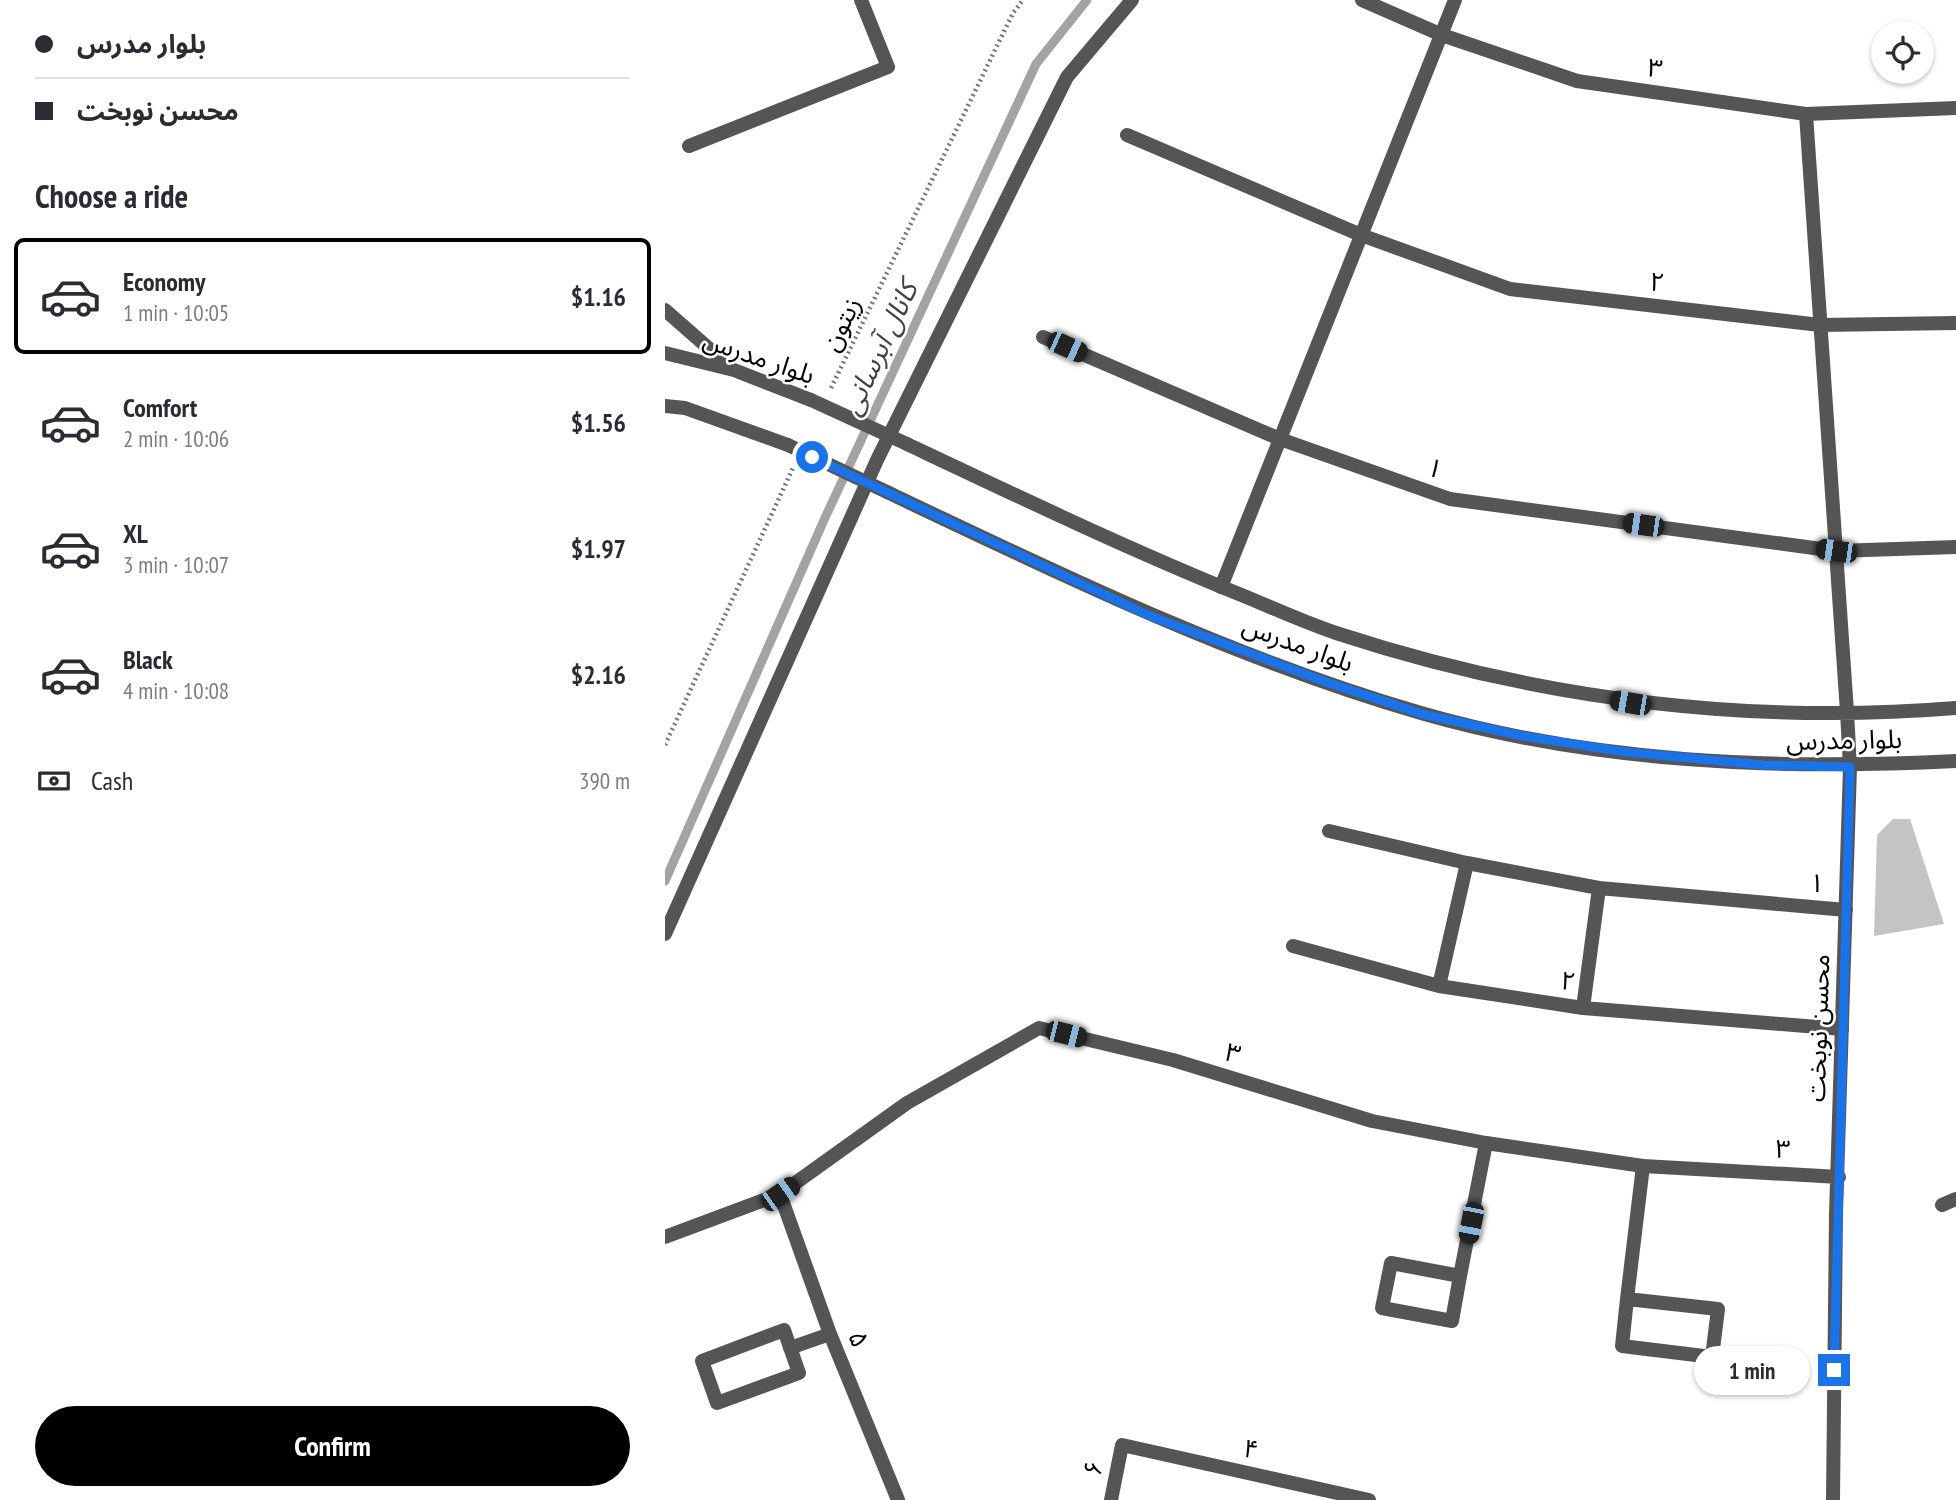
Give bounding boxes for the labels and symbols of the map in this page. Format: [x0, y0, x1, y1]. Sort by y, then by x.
street label: ۳ [1645, 50, 1665, 85]
street label: ۲ [1648, 264, 1666, 299]
water label: کانال آبرسانی [831, 270, 928, 421]
street label: زیتون [813, 291, 868, 356]
street label: بلوار مدرس [699, 322, 819, 391]
car [1044, 329, 1091, 365]
route start [796, 441, 828, 473]
street label: ۱ [1423, 449, 1448, 486]
car [1621, 512, 1666, 538]
car [1814, 538, 1859, 564]
street label: بلوار مدرس [1238, 608, 1358, 679]
car [1608, 689, 1653, 717]
street label: بلوار مدرس [1786, 722, 1902, 757]
street label: ۱ [1808, 865, 1826, 900]
street label: محسن نوبخت [1798, 953, 1837, 1103]
street label: ۲ [1558, 963, 1578, 998]
car [1044, 1019, 1089, 1049]
street label: ۳ [1221, 1035, 1245, 1070]
street label: ۳ [1775, 1132, 1791, 1165]
car [757, 1173, 804, 1215]
car [1457, 1200, 1486, 1246]
street label: ۵ [841, 1326, 878, 1352]
callout: 1 min [1694, 1346, 1809, 1394]
route end [1818, 1354, 1850, 1386]
street label: ۴ [1240, 1431, 1262, 1466]
street label: ۶ [1075, 1457, 1110, 1478]

